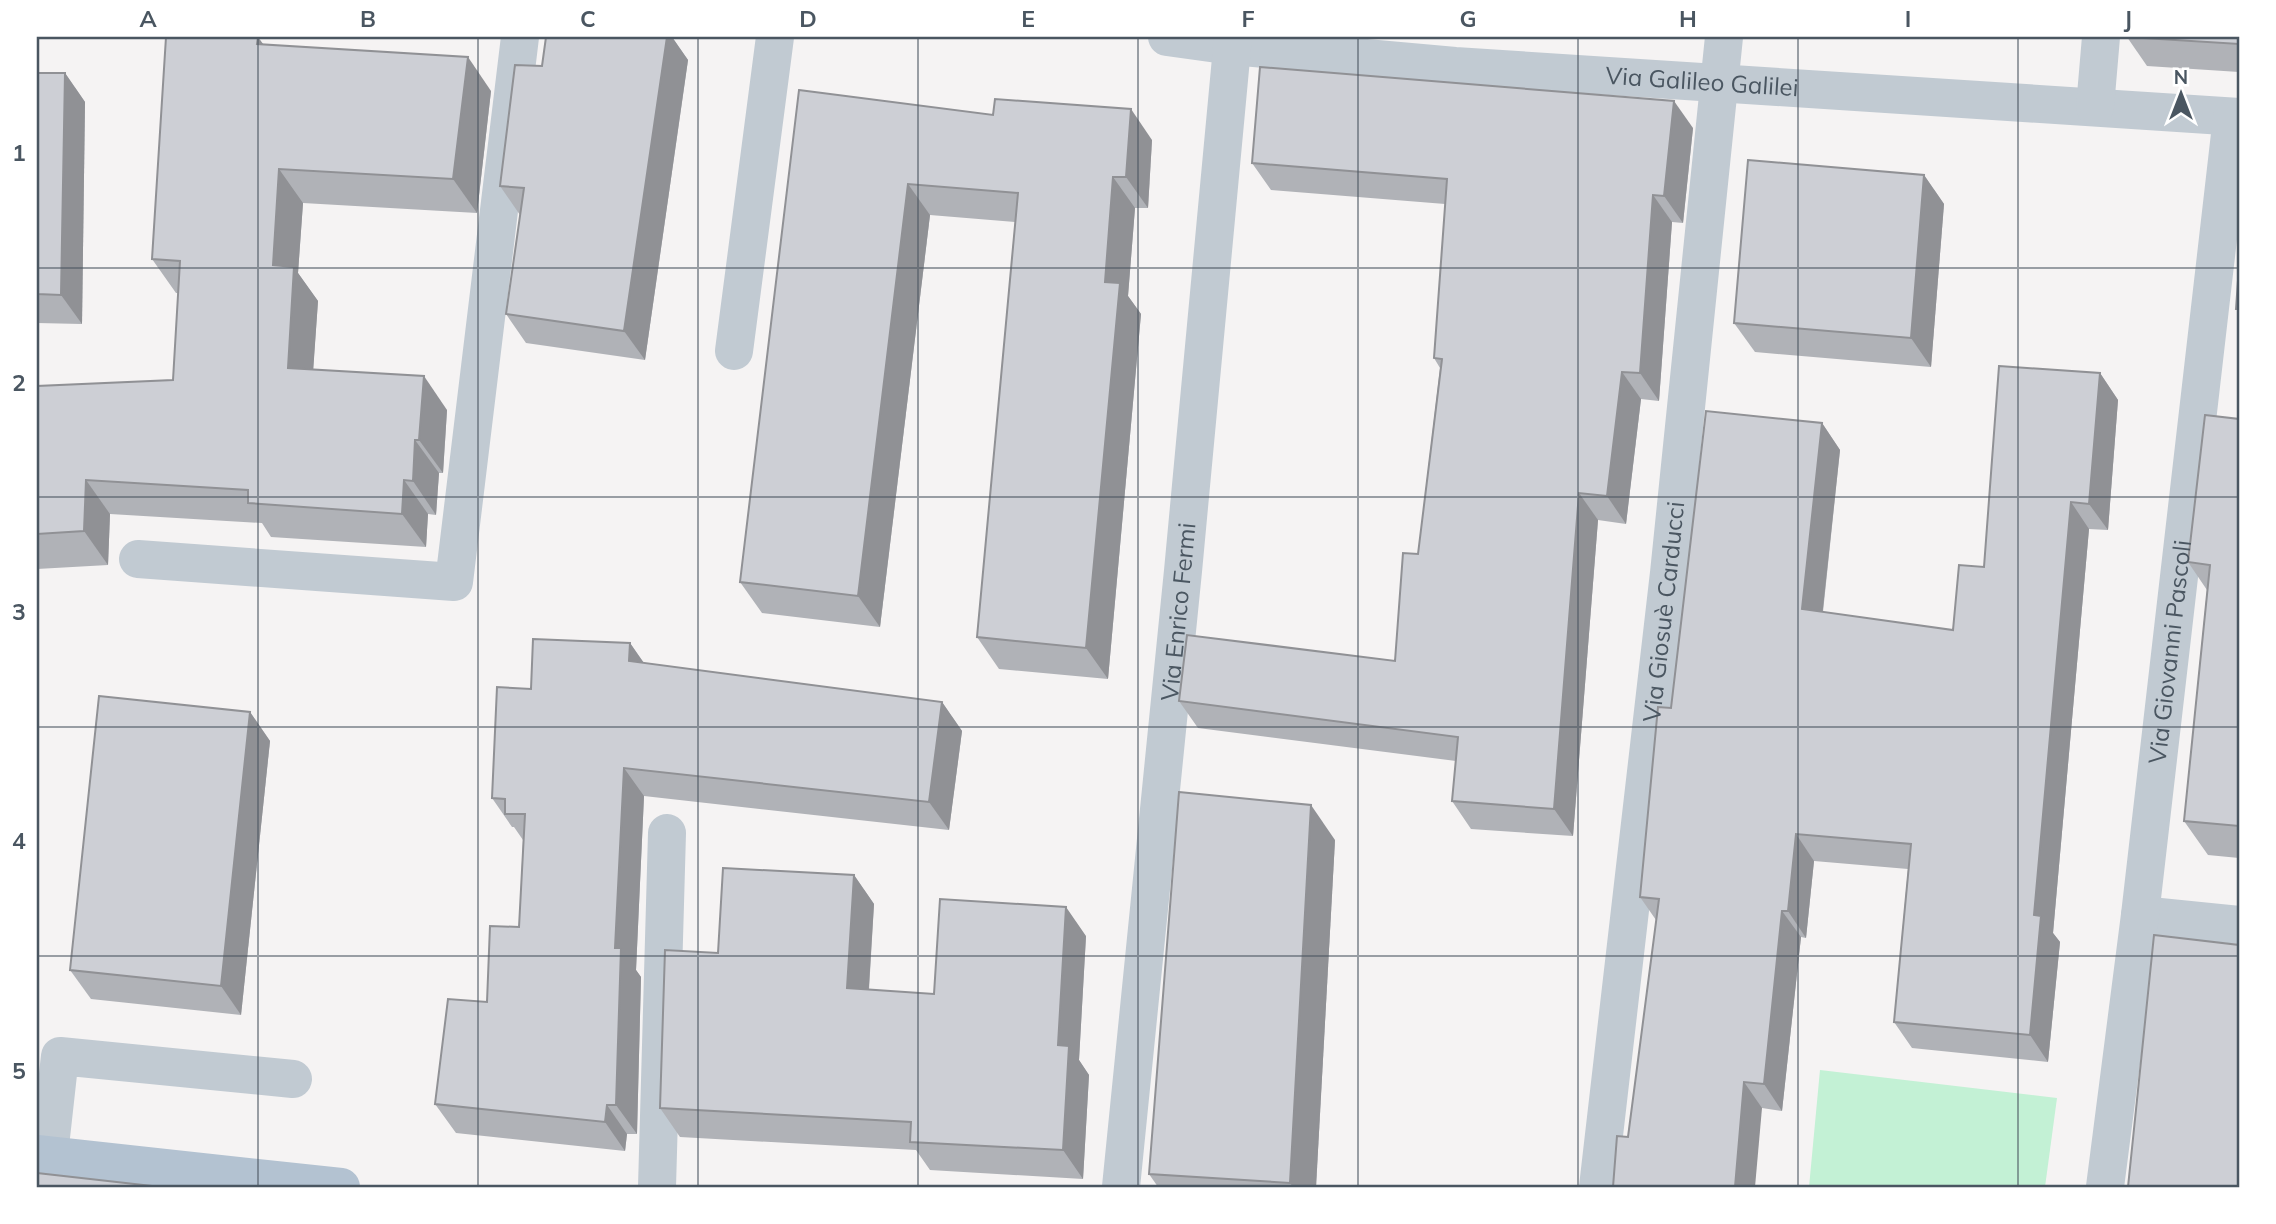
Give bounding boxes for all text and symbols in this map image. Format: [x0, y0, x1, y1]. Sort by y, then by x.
text: A [139, 4, 157, 33]
text: B [360, 4, 376, 33]
text: C [580, 4, 596, 33]
text: D [799, 4, 817, 33]
text: E [1021, 4, 1035, 33]
text: F [1241, 4, 1255, 33]
text: G [1459, 4, 1477, 33]
text: H [1679, 4, 1697, 33]
text: I [1905, 4, 1911, 33]
text: J [2124, 4, 2132, 33]
street label: Via Galileo Galilei [1605, 60, 1799, 102]
north arrow [2146, 60, 2216, 130]
text: N [2174, 65, 2188, 89]
text: 1 [12, 138, 26, 167]
text: 2 [12, 368, 26, 397]
street label: Via Giosuè Carducci [1636, 500, 1690, 724]
street label: Via Enrico Fermi [1154, 521, 1201, 702]
street label: Via Giovanni Pascoli [2142, 538, 2197, 765]
text: 3 [12, 597, 26, 626]
text: 4 [12, 826, 26, 855]
text: 5 [12, 1056, 26, 1085]

